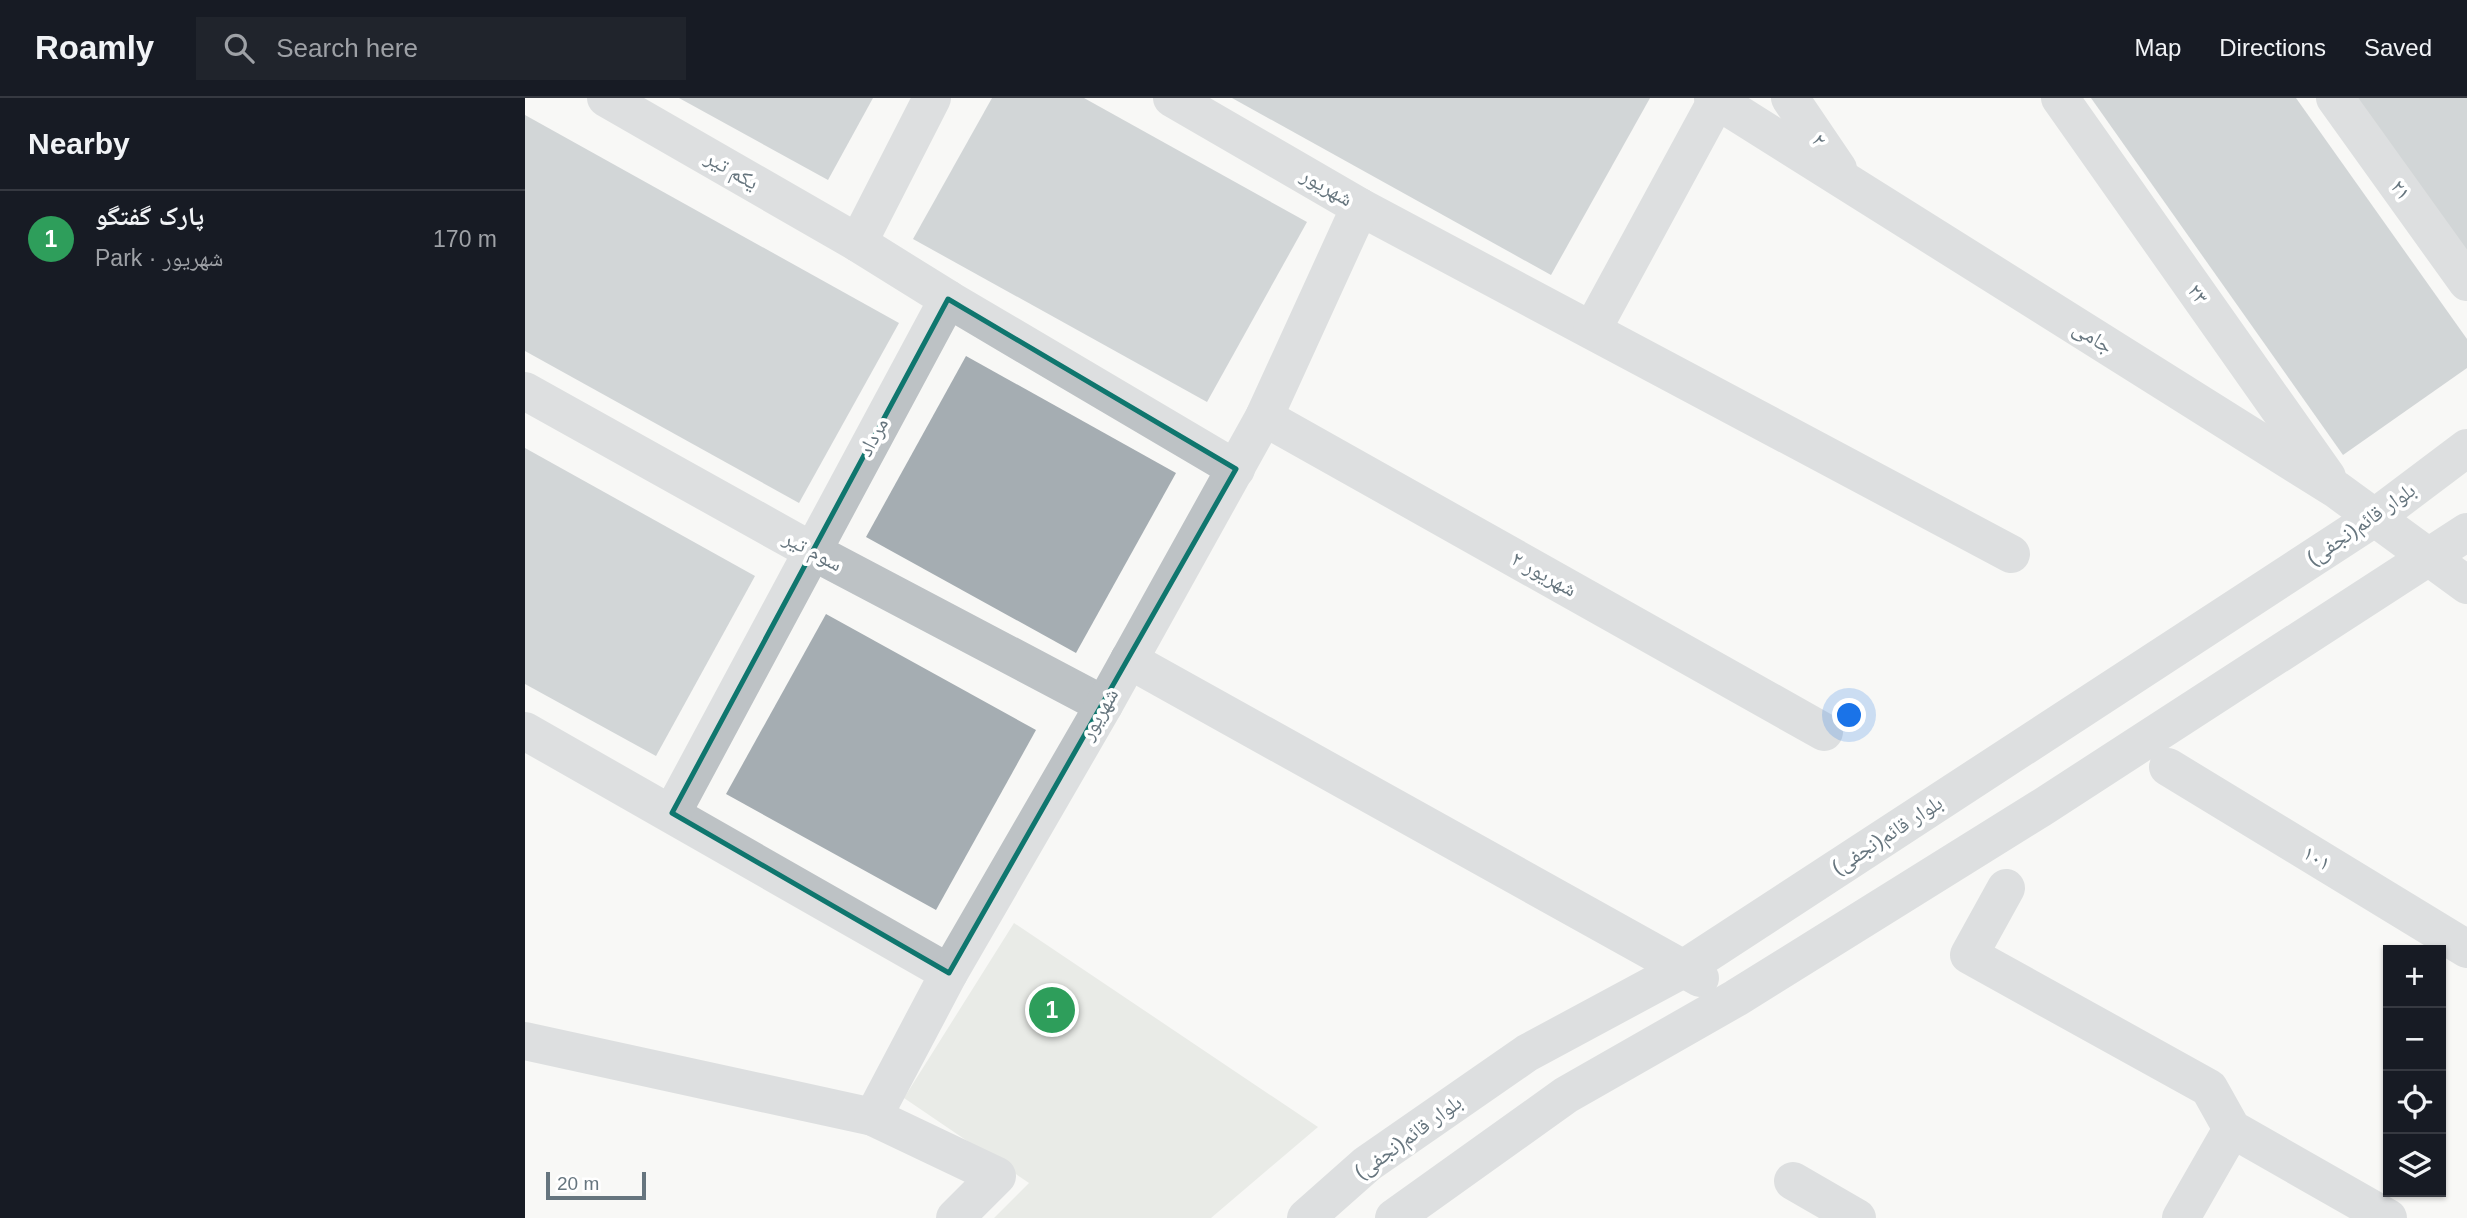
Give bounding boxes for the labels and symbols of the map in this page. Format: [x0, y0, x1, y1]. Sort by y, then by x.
street label: ۲ [1807, 129, 1832, 150]
street label: یکم تیر [699, 145, 763, 196]
street label: شهریور [1296, 162, 1357, 211]
street label: ۲۱ [2387, 175, 2416, 204]
street label: ۲۳ [2184, 279, 2213, 308]
street label: جامی [2068, 316, 2117, 359]
street label: مرداد [853, 414, 892, 460]
street label: بلوار قائم(نجفی) [2302, 478, 2421, 572]
street label: سوم تیر [778, 525, 846, 578]
street label: شهریور ۲ [1507, 546, 1581, 602]
street label: شهریور [1074, 684, 1123, 745]
your location [1832, 698, 1866, 732]
street label: بلوار قائم(نجفی) [1827, 790, 1948, 881]
street label: ۱۰۱ [2299, 840, 2335, 875]
pin: 1 [1029, 984, 1075, 1036]
street label: بلوار قائم(نجفی) [1350, 1090, 1468, 1186]
scale bar [546, 1169, 646, 1201]

